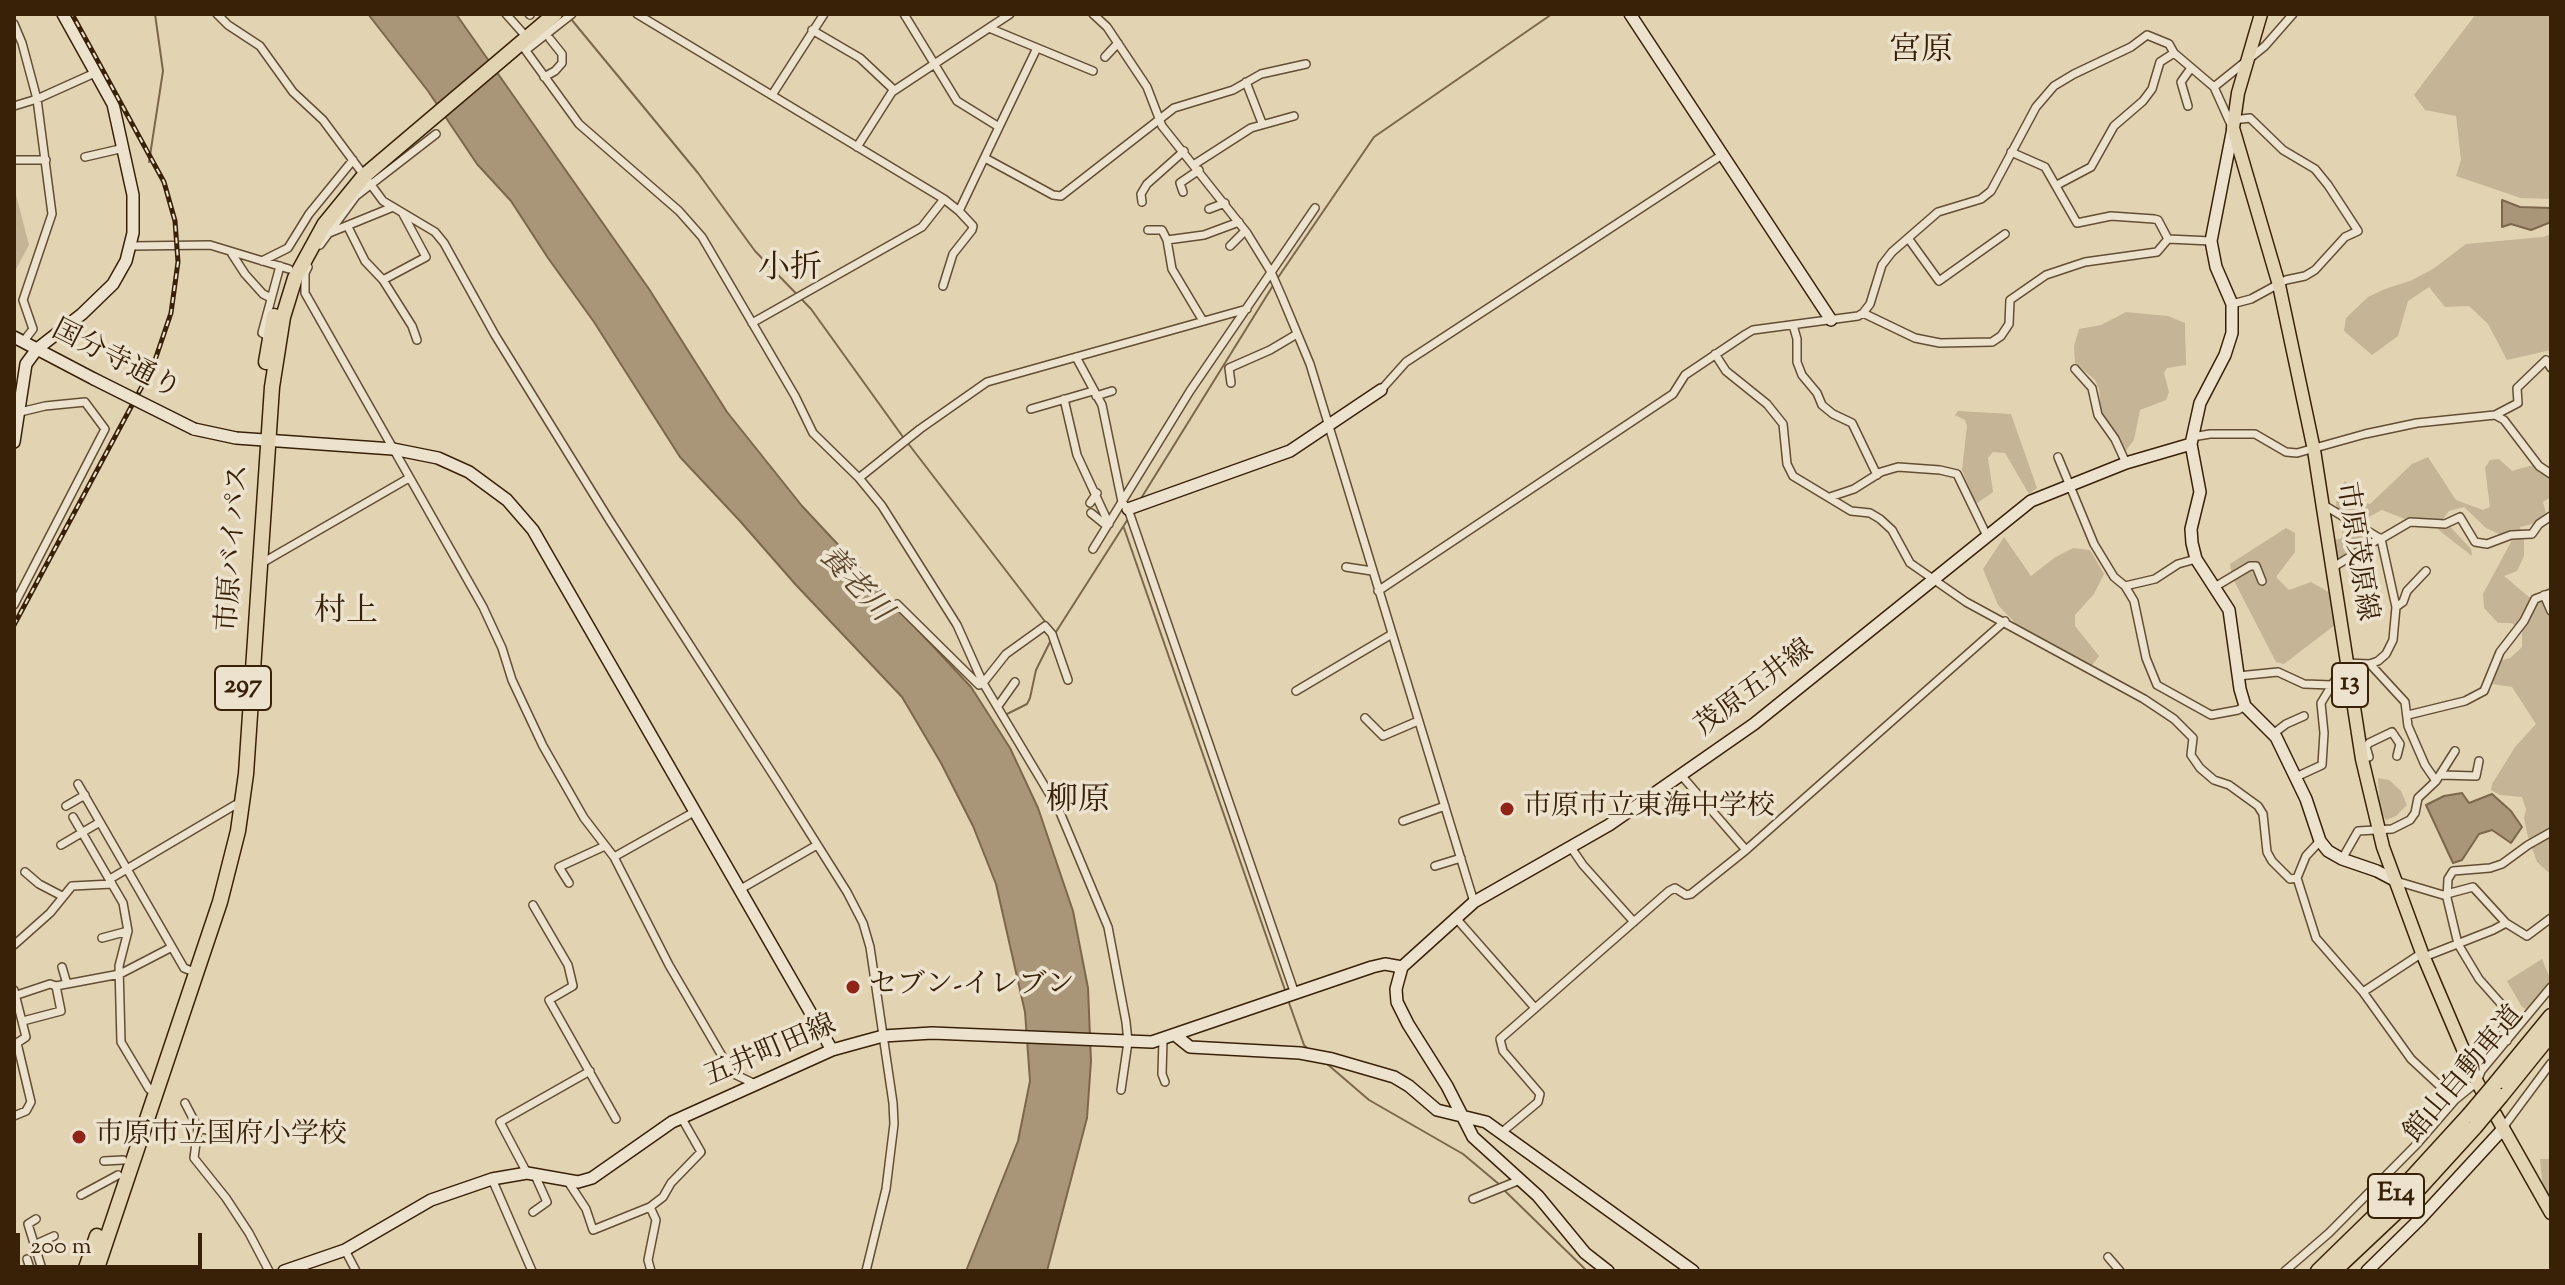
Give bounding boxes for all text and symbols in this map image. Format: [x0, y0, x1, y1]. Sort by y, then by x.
district label: 宮原 [1889, 35, 1953, 73]
district label: 小折 [758, 253, 822, 291]
street label: 国分寺通り [45, 315, 185, 409]
street label: 市原バイパス [213, 463, 259, 633]
street label: 市原茂原線 [2326, 480, 2382, 624]
water label: 養老川 [809, 541, 897, 631]
district label: 村上 [314, 596, 378, 634]
street label: 茂原五井線 [1690, 634, 1822, 746]
road number: 13 [2332, 663, 2368, 707]
road number: 297 [215, 666, 271, 710]
district label: 柳原 [1046, 785, 1110, 823]
place label: 市原市立東海中学校 [1523, 792, 1775, 826]
marker: 市原市立東海中学校 [1498, 800, 1516, 818]
place label: セブン-イレブン [869, 970, 1075, 1004]
marker: セブン-イレブン [844, 978, 862, 996]
street label: 館山自動車道 [2399, 1001, 2533, 1151]
street label: 五井町田線 [700, 1010, 842, 1096]
place label: 市原市立国府小学校 [95, 1120, 347, 1154]
marker: 市原市立国府小学校 [70, 1128, 88, 1146]
road number: E14 [2368, 1174, 2424, 1218]
scale bar [20, 1217, 206, 1267]
text: 200 m [30, 1230, 92, 1264]

